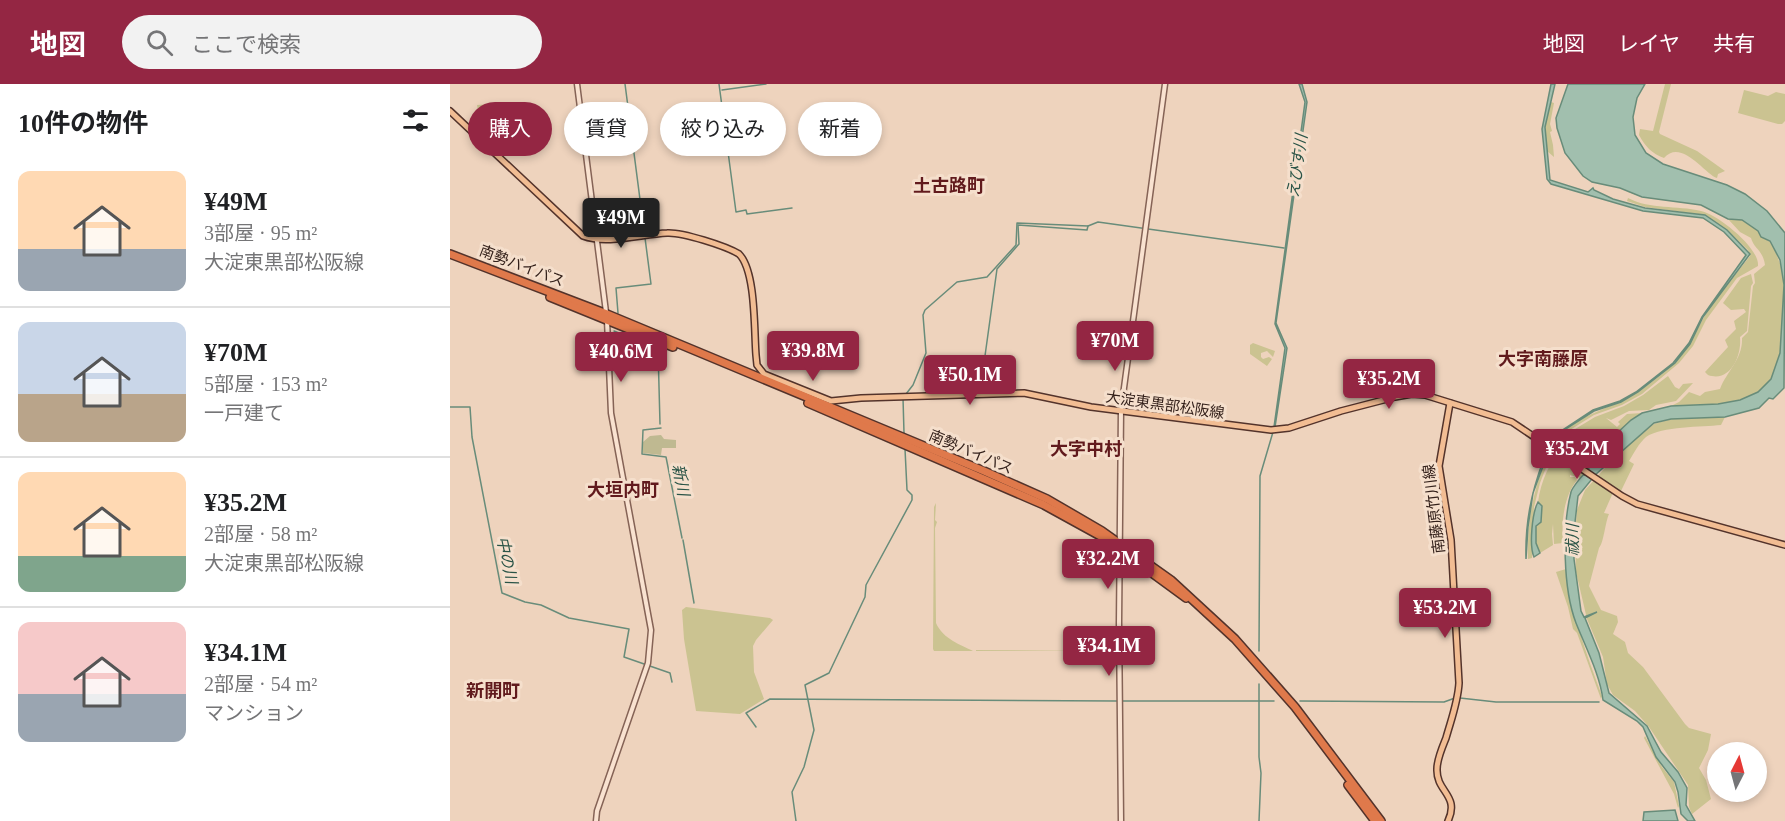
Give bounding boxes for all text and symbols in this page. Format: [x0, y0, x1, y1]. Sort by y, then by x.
search box [122, 15, 542, 69]
icon: search [143, 26, 176, 59]
text: 地図 [30, 29, 86, 60]
text: ここで検索 [191, 32, 301, 57]
text: 地図 [1543, 32, 1585, 56]
text: レイヤ [1618, 32, 1680, 56]
text: 共有 [1713, 32, 1755, 56]
chip: 購入 [468, 102, 552, 156]
chip: 賃貸 [564, 102, 648, 156]
chip: 絞り込み [660, 102, 786, 156]
chip: 新着 [798, 102, 882, 156]
icon: filters [399, 104, 432, 137]
text: 10件の物件 [18, 109, 148, 138]
water label: えびす川 [1284, 131, 1310, 199]
district label: 土古路町 [913, 176, 985, 196]
text: ¥49M [204, 187, 268, 216]
icon: home [66, 195, 138, 267]
pin: ¥49M [585, 198, 657, 249]
text: ¥49M [597, 206, 645, 228]
text: 3部屋 · 95 m² [204, 222, 317, 244]
street label: 南勢バイパス [477, 242, 567, 290]
text: 大淀東黒部松阪線 [204, 251, 364, 273]
pin: ¥70M [1079, 321, 1151, 372]
text: ¥70M [1091, 329, 1139, 351]
pin: ¥39.8M [764, 331, 862, 382]
pin: ¥40.6M [572, 332, 670, 383]
text: ¥70M [204, 338, 268, 367]
text: ¥39.8M [781, 339, 845, 361]
text: ¥40.6M [589, 340, 653, 362]
icon: home [66, 346, 138, 418]
district label: 大字南藤原 [1498, 349, 1588, 369]
pin: ¥50.1M [921, 355, 1019, 406]
pin: ¥35.2M [1340, 359, 1438, 410]
text: ¥50.1M [938, 363, 1002, 385]
text: ¥35.2M [1357, 367, 1421, 389]
text: 5部屋 · 153 m² [204, 373, 327, 395]
street label: 大淀東黒部松阪線 [1104, 389, 1226, 421]
text: 一戸建て [204, 402, 284, 424]
street label: 南勢バイパス [927, 427, 1015, 477]
pin: ¥35.2M [1528, 429, 1626, 480]
text: ¥35.2M [1545, 437, 1609, 459]
district label: 大字中村 [1050, 439, 1122, 459]
water label: 新川 [670, 463, 693, 499]
street label: 南藤原竹川線 [1421, 463, 1447, 555]
district label: 大垣内町 [587, 480, 659, 500]
text: ¥35.2M [204, 488, 287, 517]
icon: home [66, 496, 138, 568]
water label: 祓川 [1564, 522, 1581, 556]
text: 2部屋 · 58 m² [204, 523, 317, 545]
water label: 中の川 [494, 535, 521, 587]
pin: ¥32.2M [1059, 539, 1157, 590]
text: ¥32.2M [1076, 547, 1140, 569]
text: 大淀東黒部松阪線 [204, 552, 364, 574]
pin: ¥53.2M [1396, 588, 1494, 639]
text: ¥53.2M [1413, 596, 1477, 618]
pin: ¥34.1M [1060, 626, 1158, 677]
text: ¥34.1M [1077, 634, 1141, 656]
text: ¥34.1M [204, 638, 287, 667]
icon: home [66, 646, 138, 718]
text: 2部屋 · 54 m² [204, 673, 317, 695]
district label: 新開町 [466, 681, 520, 701]
text: マンション [204, 702, 304, 724]
north arrow [1707, 742, 1767, 802]
map controls [1707, 742, 1767, 802]

